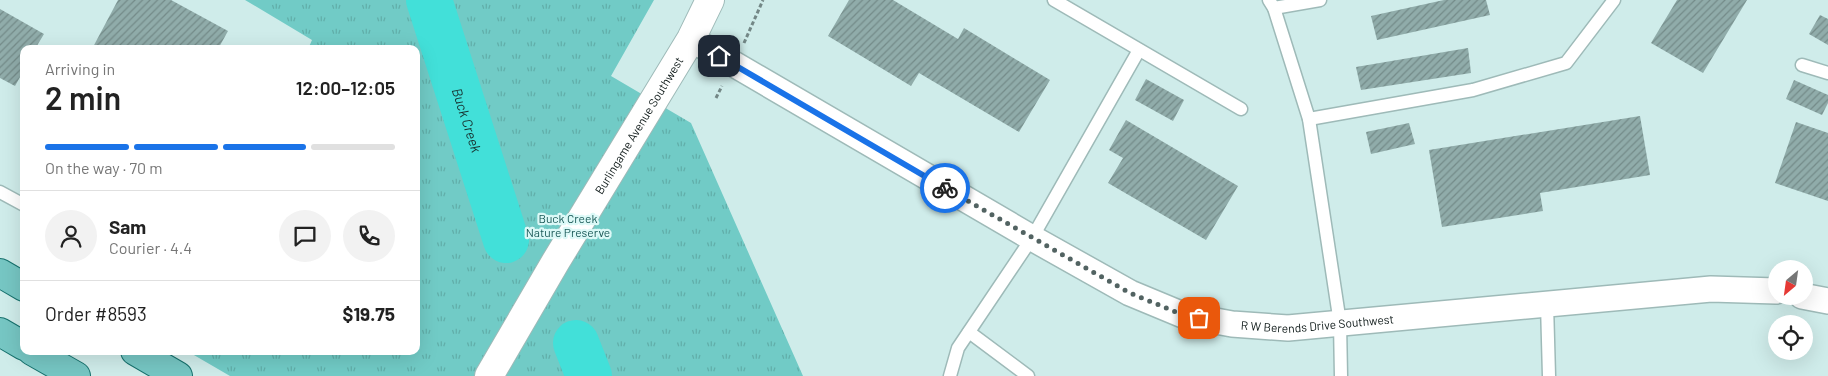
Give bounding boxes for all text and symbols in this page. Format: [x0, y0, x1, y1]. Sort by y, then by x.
pin [698, 35, 740, 77]
icon: home [705, 42, 733, 70]
street label: Burlingame Avenue Southwest [592, 54, 686, 196]
text: Arriving in [45, 59, 115, 78]
text: 12:00–12:05 [296, 76, 395, 99]
text: 2 min [45, 78, 121, 116]
water label: Buck Creek [449, 86, 486, 154]
text: On the way · 70 m [45, 158, 162, 177]
courier [920, 163, 970, 213]
icon: bike [931, 174, 959, 202]
button: person [45, 210, 97, 262]
button: chat [279, 210, 331, 262]
button: phone [343, 210, 395, 262]
park label: Buck Creek Nature Preserve [526, 211, 610, 239]
text: Sam [109, 215, 146, 238]
text: Courier · 4.4 [109, 238, 192, 257]
north arrow [1768, 260, 1812, 305]
map controls [1768, 260, 1813, 360]
pin [1178, 297, 1220, 339]
text: Order #8593 [45, 302, 147, 325]
text: $19.75 [343, 302, 395, 325]
icon: bag [1185, 304, 1213, 332]
street label: R W Berends Drive Southwest [1240, 311, 1394, 335]
button: locate [1768, 315, 1813, 360]

